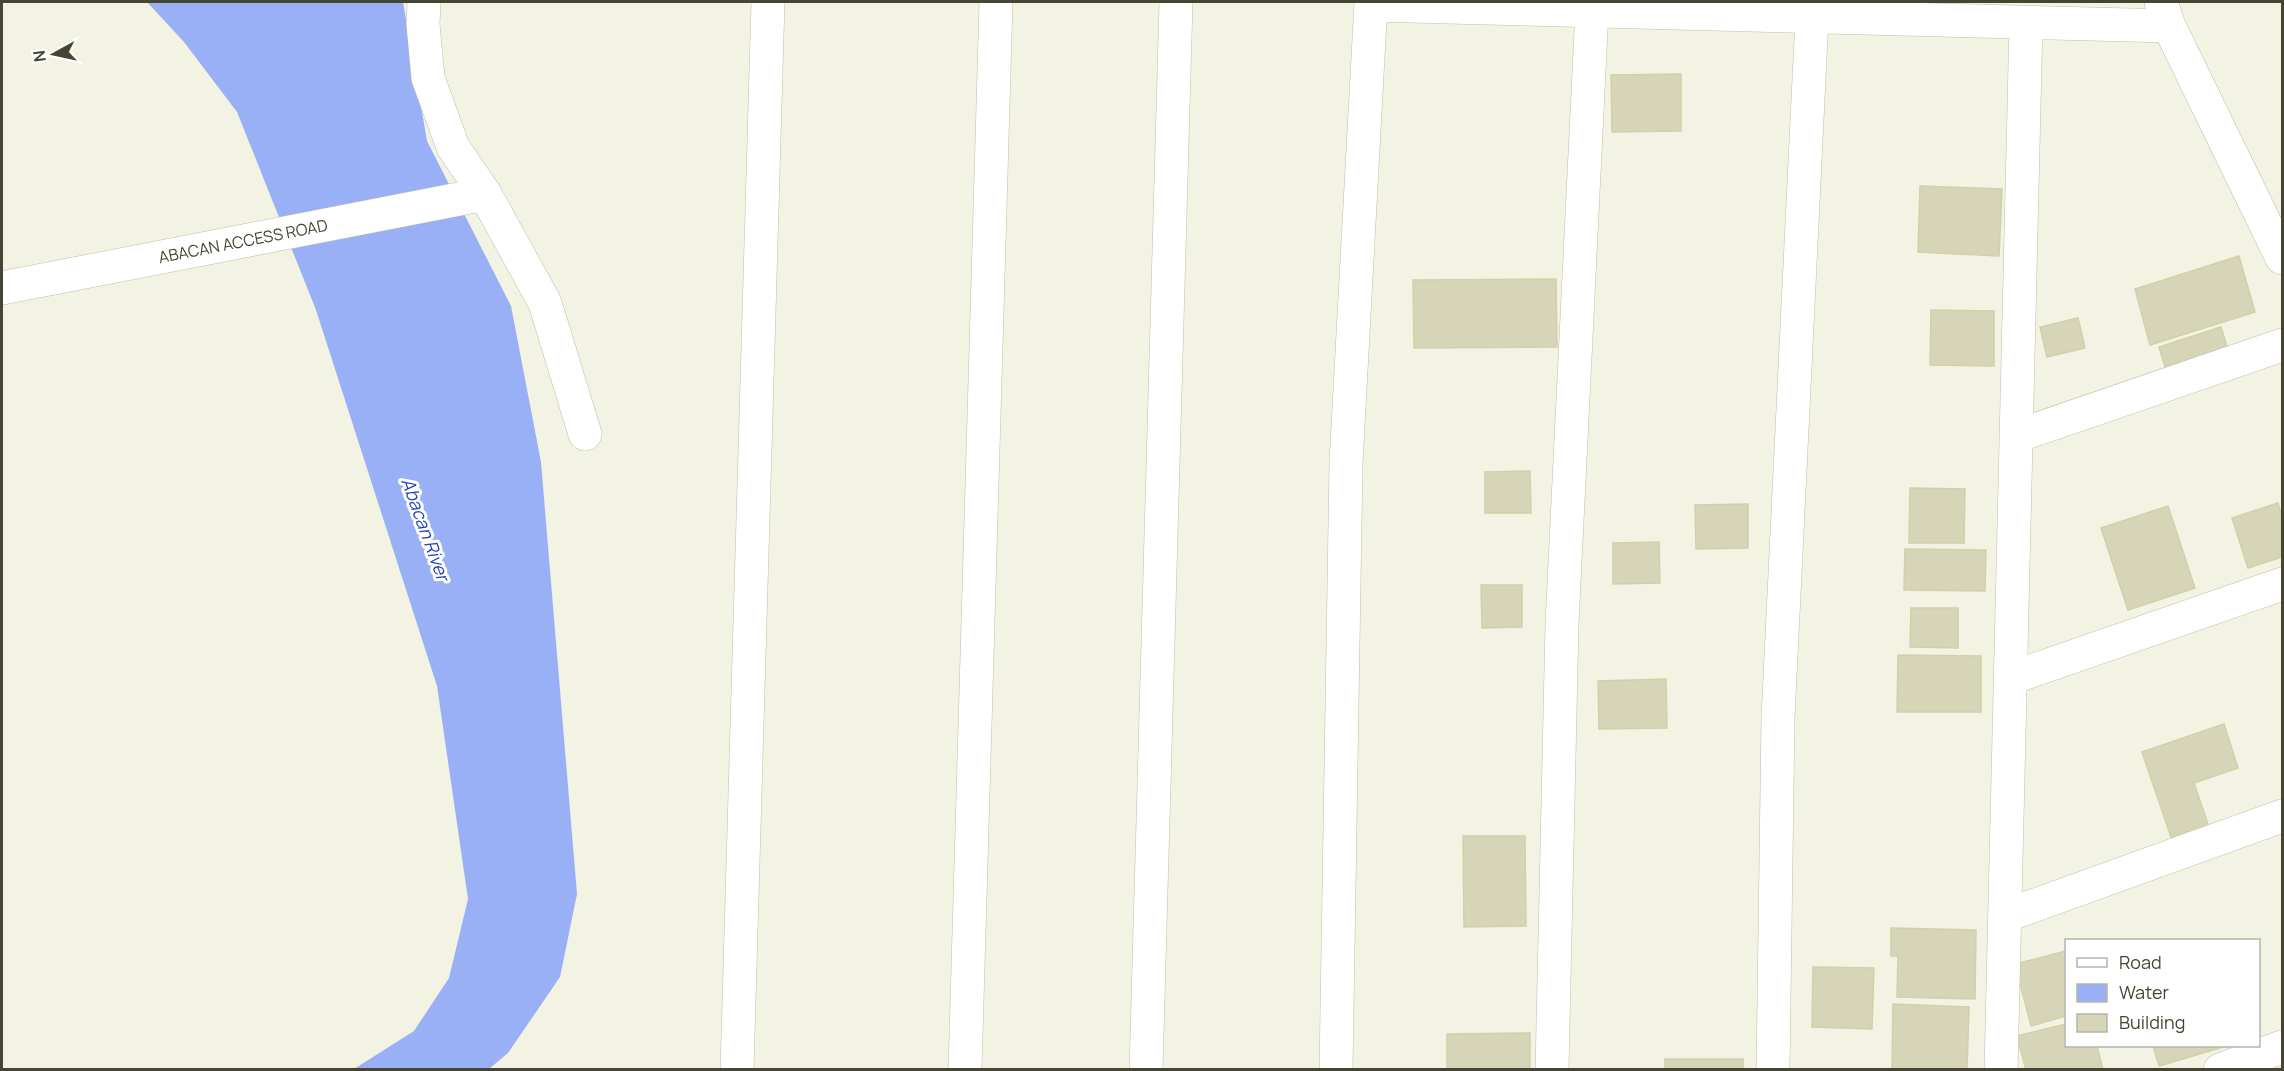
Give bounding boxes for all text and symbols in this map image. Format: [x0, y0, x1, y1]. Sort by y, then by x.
north arrow [24, 24, 84, 84]
text: N [27, 49, 51, 63]
street label: ABACAN ACCESS ROAD [156, 214, 330, 268]
water label: Abacan River [396, 474, 457, 586]
legend [2065, 939, 2260, 1047]
text: Road [2119, 950, 2162, 974]
text: Water [2119, 980, 2169, 1004]
text: Building [2119, 1010, 2185, 1034]

